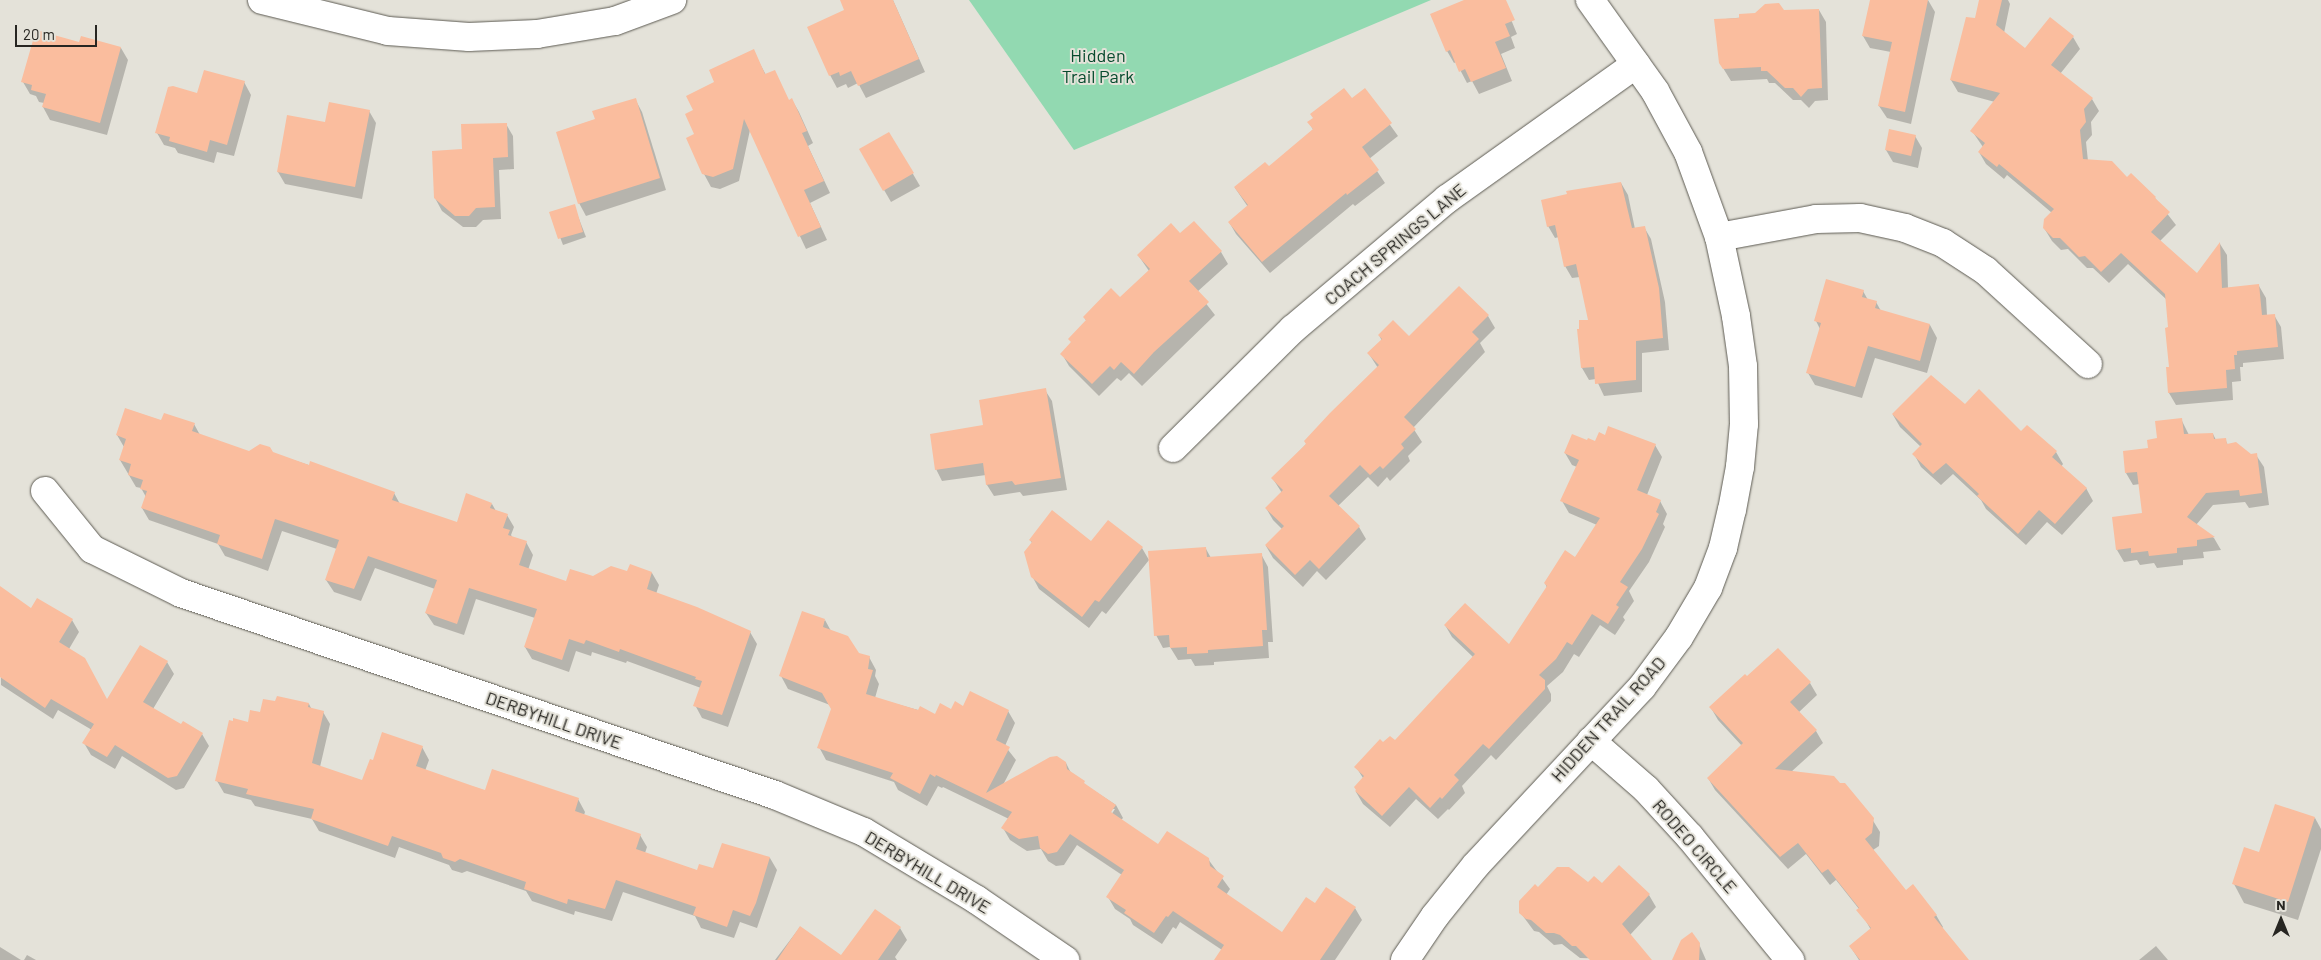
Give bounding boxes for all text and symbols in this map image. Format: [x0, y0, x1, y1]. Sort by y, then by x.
scale bar [18, 15, 100, 47]
text: 20 m [23, 25, 55, 43]
park label: Hidden Trail Park [1062, 45, 1134, 88]
street label: COACH SPRINGS LANE [1320, 179, 1470, 309]
street label: HIDDEN TRAIL ROAD [1546, 652, 1670, 786]
street label: DERBYHILL DRIVE [483, 687, 625, 753]
street label: RODEO CIRCLE [1648, 795, 1742, 897]
street label: DERBYHILL DRIVE [861, 826, 995, 918]
north arrow [2256, 895, 2306, 945]
text: N [2276, 896, 2286, 913]

